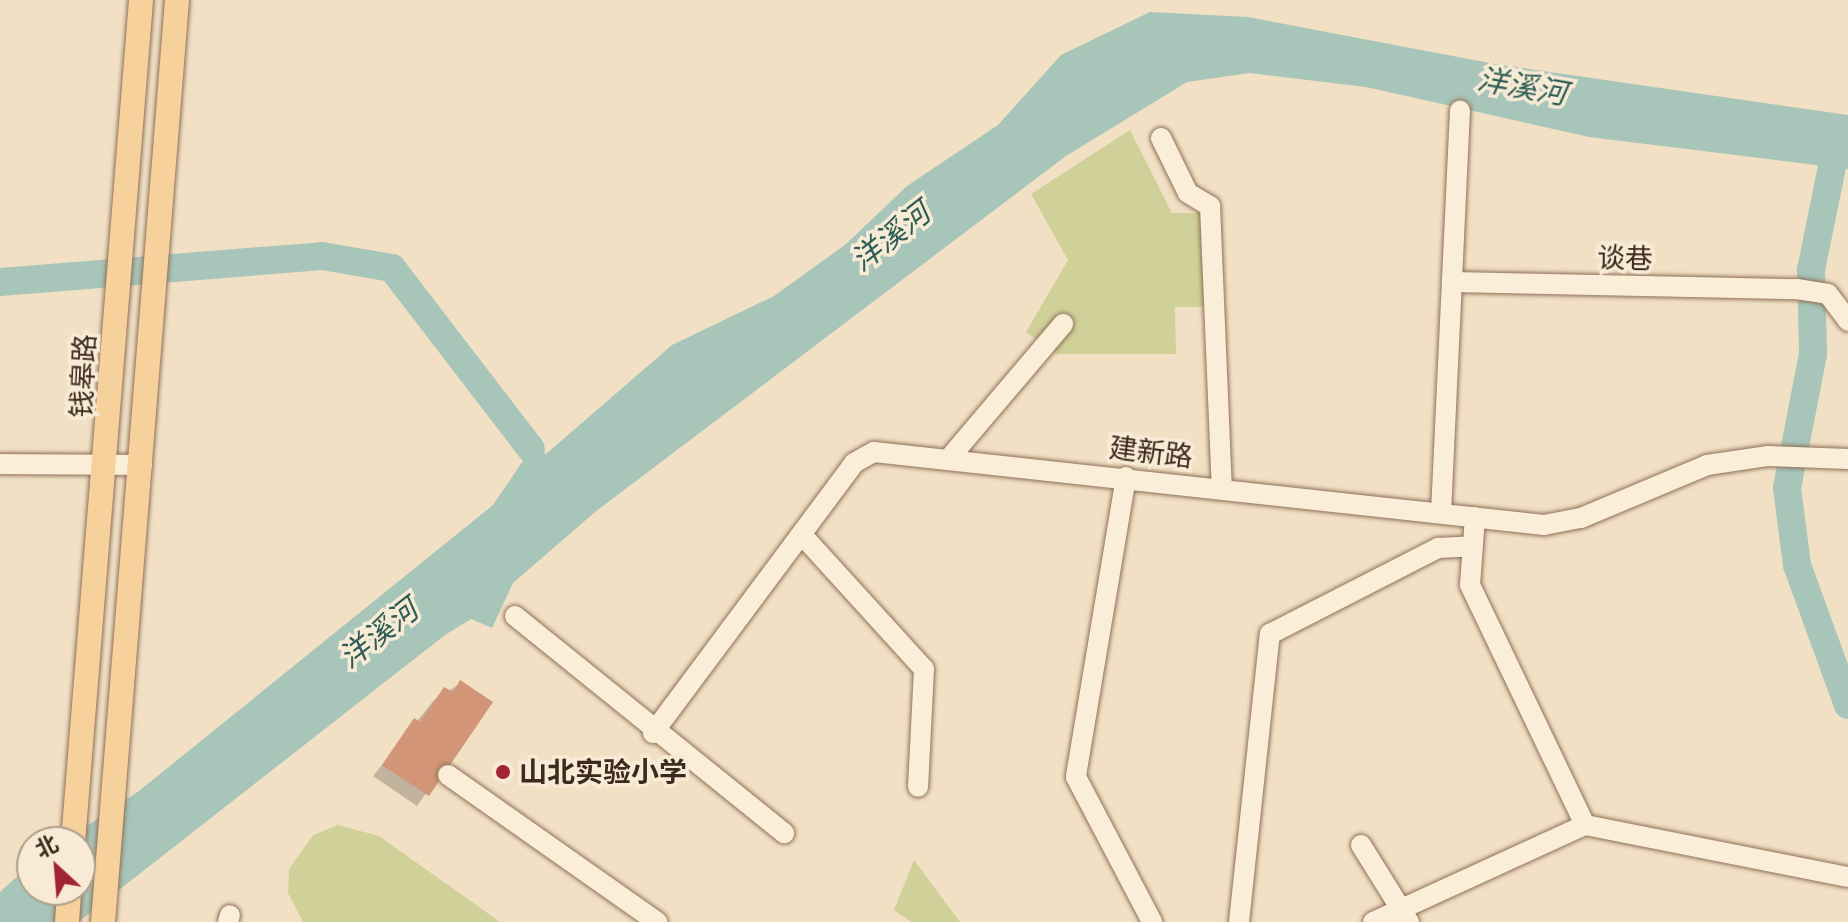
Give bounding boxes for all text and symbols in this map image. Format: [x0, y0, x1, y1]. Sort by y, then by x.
water label: 洋溪河 [1475, 61, 1569, 113]
water label: 洋溪河 [844, 195, 938, 279]
street label: 谈巷 [1597, 241, 1653, 275]
street label: 钱皋路 [64, 333, 102, 419]
street label: 建新路 [1107, 430, 1195, 474]
water label: 洋溪河 [332, 592, 426, 676]
place label: 山北实验小学 [519, 755, 687, 789]
marker: 山北实验小学 [494, 763, 512, 781]
north arrow [16, 826, 96, 906]
text: 北 [30, 828, 63, 865]

